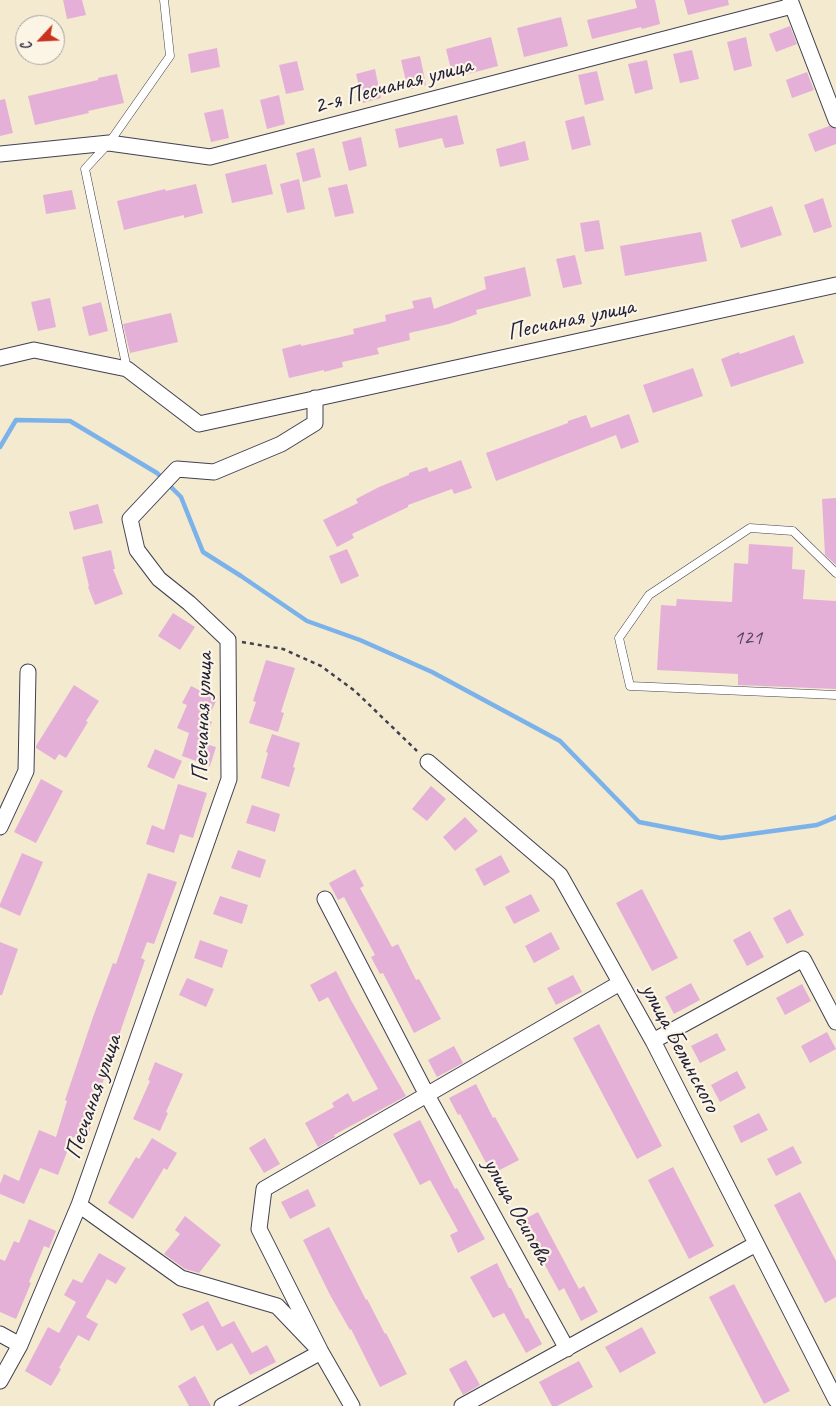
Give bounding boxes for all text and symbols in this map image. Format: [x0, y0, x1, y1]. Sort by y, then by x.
north arrow [15, 15, 65, 65]
text: С [18, 39, 36, 53]
street label: 2-я Песчаная улица [311, 51, 475, 121]
street label: Песчаная улица [505, 292, 637, 348]
house number: 121 [734, 625, 762, 651]
street label: Песчаная улица [186, 652, 220, 782]
street label: улица Белинского [634, 979, 726, 1117]
street label: Песчаная улица [59, 1031, 129, 1163]
street label: улица Осипова [476, 1153, 558, 1269]

